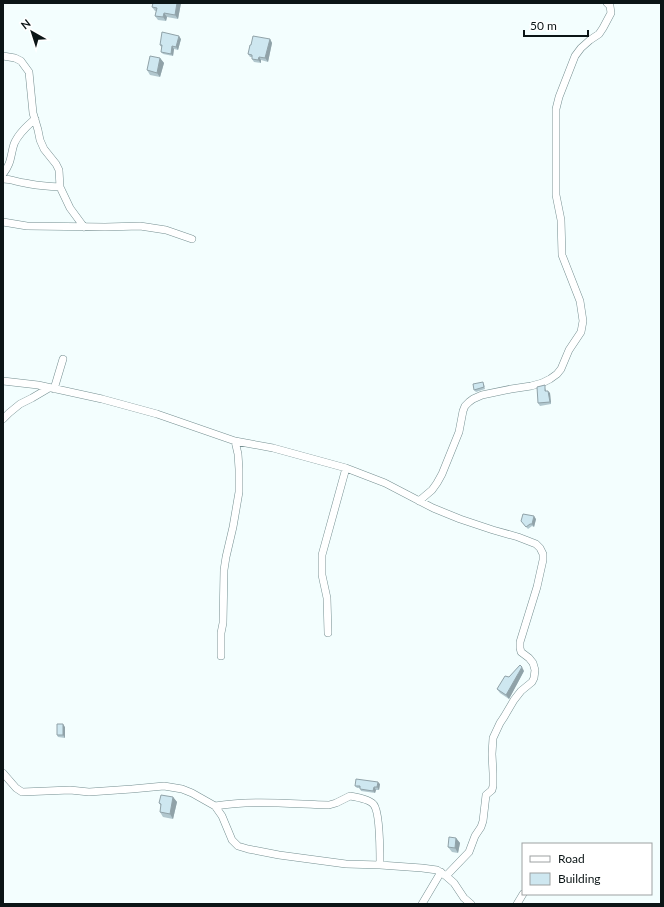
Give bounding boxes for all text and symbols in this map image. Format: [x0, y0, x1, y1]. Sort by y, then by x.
north arrow [12, 12, 52, 52]
scale bar [524, 12, 588, 38]
text: N [18, 16, 33, 32]
text: 50 m [530, 18, 557, 33]
legend [522, 843, 652, 895]
text: Road [558, 851, 585, 866]
text: Building [558, 871, 601, 886]

